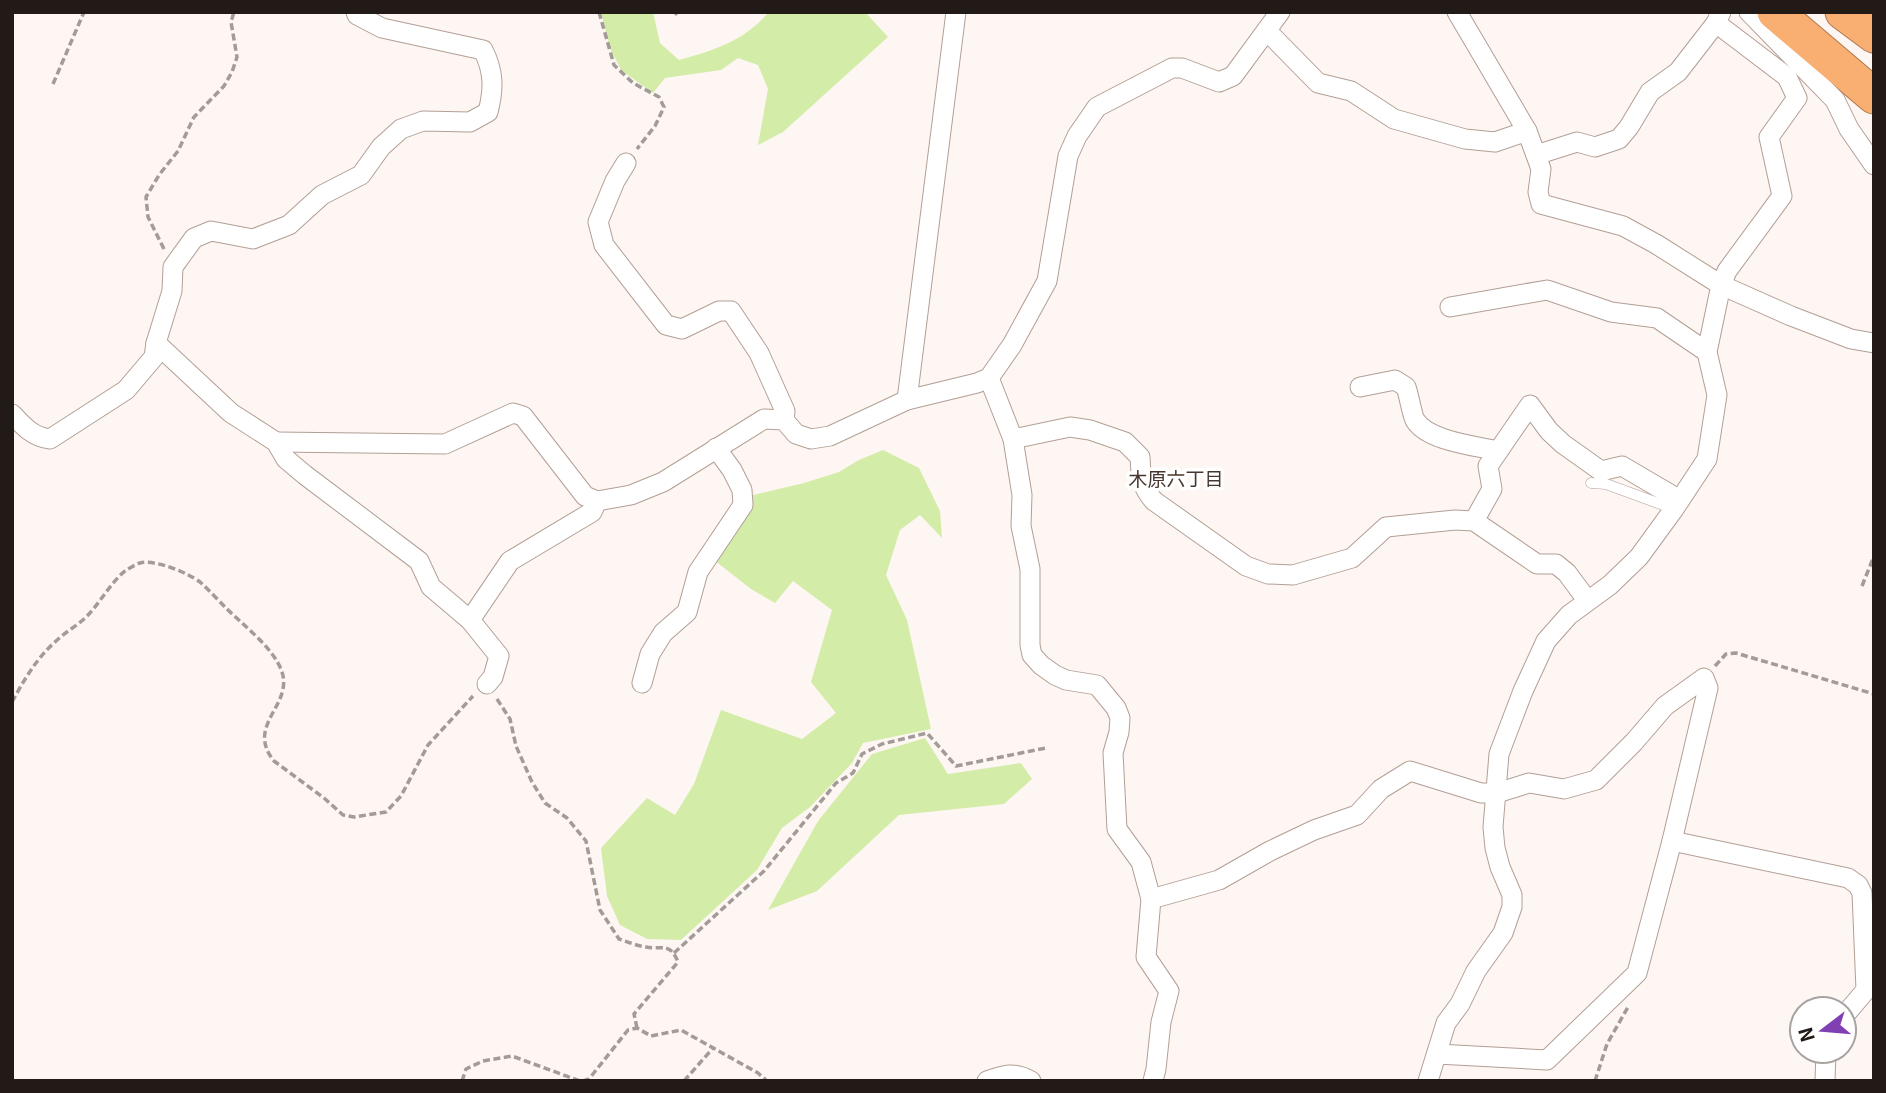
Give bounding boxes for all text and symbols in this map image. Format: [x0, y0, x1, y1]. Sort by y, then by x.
district label: 木原六丁目 [1128, 464, 1224, 491]
north arrow [1788, 995, 1858, 1065]
text: N [1790, 1025, 1820, 1046]

